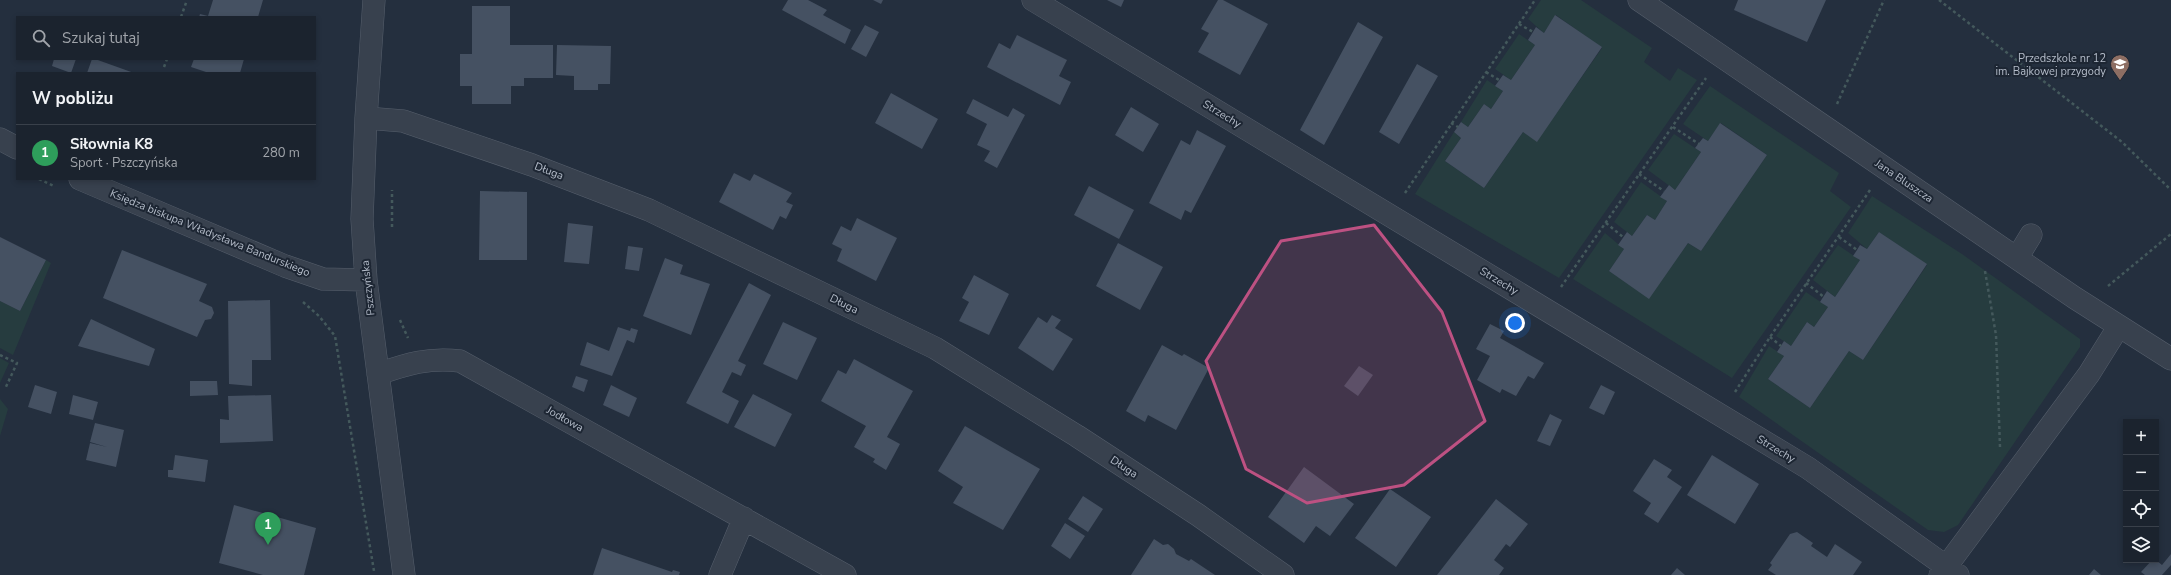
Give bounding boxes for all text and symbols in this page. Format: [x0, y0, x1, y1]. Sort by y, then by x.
search box [16, 16, 316, 60]
icon: search [30, 27, 52, 49]
text: Szukaj tutaj [62, 28, 140, 48]
place label: Przedszkole nr 12 im. Bajkowej przygody [1995, 51, 2106, 79]
school or university icon: Przedszkole nr 12 im. Bajkowej przygody [2109, 53, 2131, 81]
text: W pobliżu [32, 87, 113, 110]
street label: Strzechy [1200, 97, 1244, 132]
text: Siłownia K8 [70, 134, 153, 154]
text: 1 [41, 144, 49, 162]
text: 280 m [262, 144, 300, 162]
text: Sport · Pszczyńska [70, 154, 178, 172]
street label: Jana Bluszcza [1871, 155, 1936, 206]
street label: Długa [532, 159, 566, 183]
street label: Księdza biskupa Władysława Bandurskiego [108, 186, 312, 280]
street label: Pszczyńska [358, 259, 378, 316]
street label: Strzechy [1477, 264, 1521, 299]
street label: Długa [827, 291, 861, 317]
your location [1505, 313, 1525, 333]
street label: Jodłowa [543, 402, 586, 435]
map controls [2123, 419, 2159, 563]
button: + [2123, 419, 2159, 455]
street label: Strzechy [1754, 432, 1798, 467]
street label: Długa [1107, 453, 1141, 482]
button: − [2123, 455, 2159, 491]
button: locate [2123, 491, 2159, 527]
pin: 1 [255, 512, 281, 545]
button: layers [2123, 527, 2159, 563]

